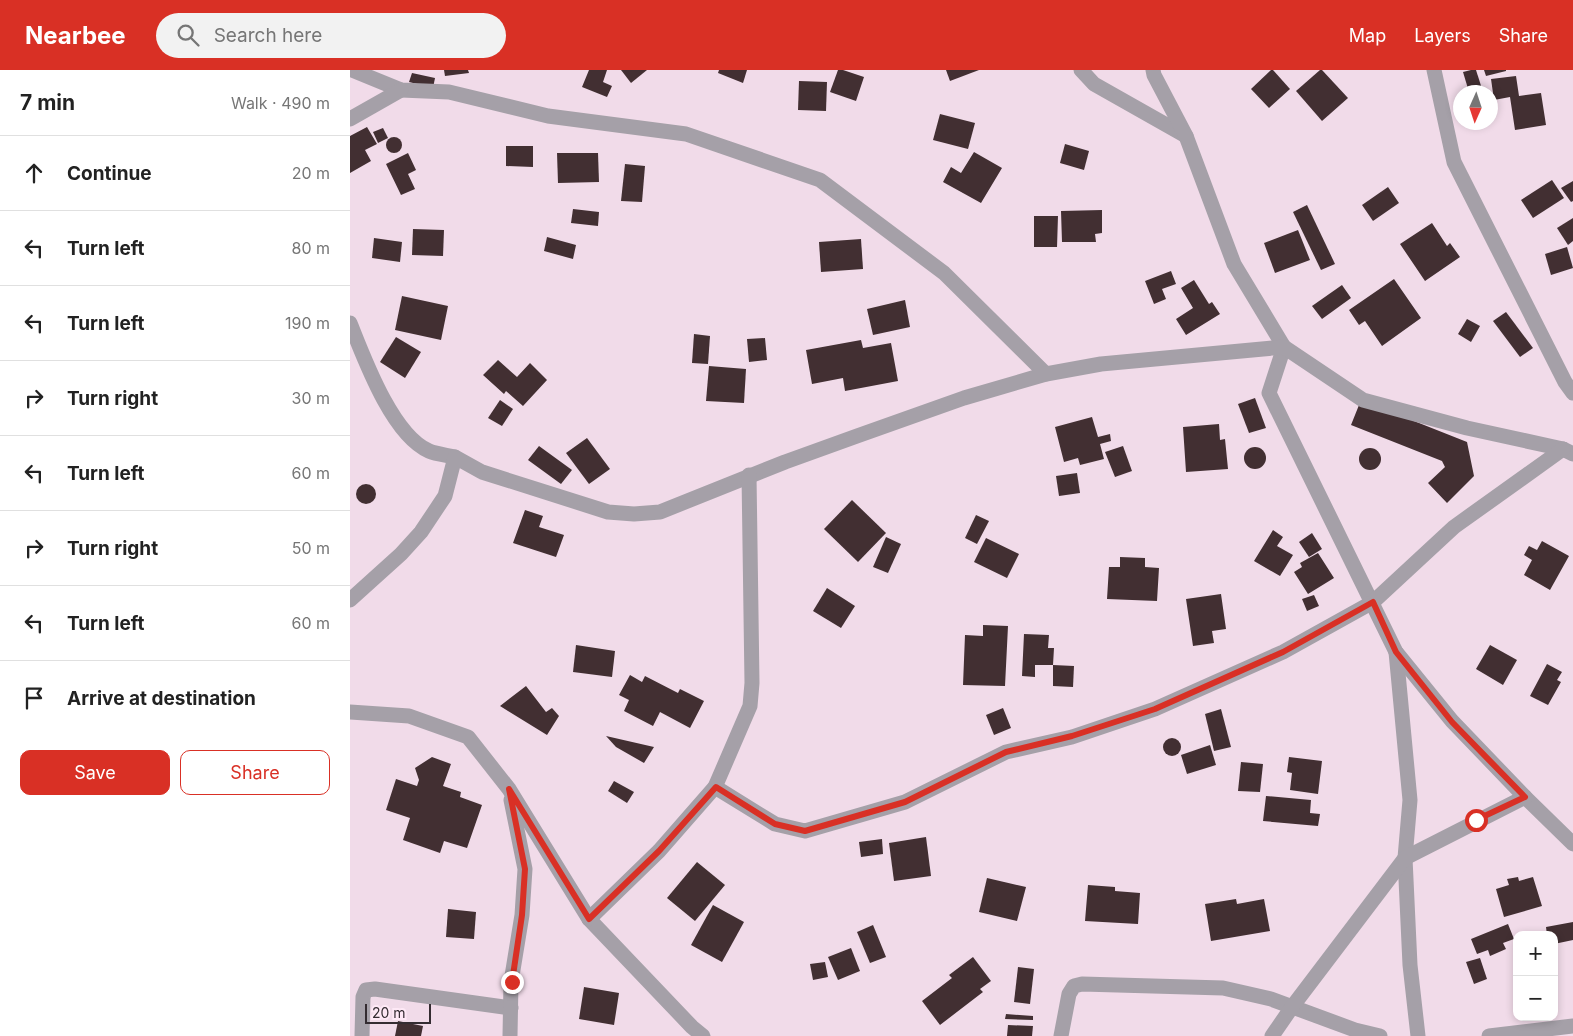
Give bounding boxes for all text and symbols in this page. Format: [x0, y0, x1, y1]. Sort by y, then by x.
search box [156, 13, 506, 58]
text: Nearbee [25, 21, 126, 50]
icon: search [174, 21, 202, 49]
text: Search here [214, 24, 322, 47]
text: Map [1349, 25, 1386, 46]
text: Layers [1414, 25, 1471, 46]
text: Share [1499, 25, 1548, 46]
north arrow [1453, 85, 1498, 130]
text: 7 min [20, 90, 75, 115]
text: Walk · 490 m [231, 93, 330, 113]
icon: ahead [20, 159, 48, 187]
text: Continue [67, 162, 152, 185]
text: 20 m [292, 163, 330, 183]
icon: left [20, 234, 48, 262]
text: Turn left [67, 237, 145, 260]
text: 80 m [291, 238, 330, 258]
icon: left [20, 309, 48, 337]
text: Turn left [67, 312, 145, 335]
text: 190 m [285, 313, 330, 333]
icon: right [20, 384, 48, 412]
text: Turn right [67, 387, 158, 410]
text: 30 m [292, 388, 330, 408]
icon: left [20, 459, 48, 487]
text: Turn left [67, 462, 145, 485]
text: 60 m [291, 463, 330, 483]
icon: right [20, 534, 48, 562]
text: Turn right [67, 537, 158, 560]
text: 50 m [292, 538, 330, 558]
icon: left [20, 609, 48, 637]
text: Turn left [67, 612, 145, 635]
text: 60 m [291, 613, 330, 633]
icon: arrive [20, 684, 48, 712]
text: Arrive at destination [67, 687, 256, 710]
button: Save [20, 750, 170, 795]
button: Share [180, 750, 330, 795]
route start [1465, 809, 1488, 832]
map controls [1513, 931, 1558, 1021]
button: + [1513, 931, 1558, 976]
route end [501, 971, 524, 994]
button: − [1513, 976, 1558, 1021]
scale bar [365, 1001, 431, 1024]
text: 20 m [372, 1004, 406, 1021]

